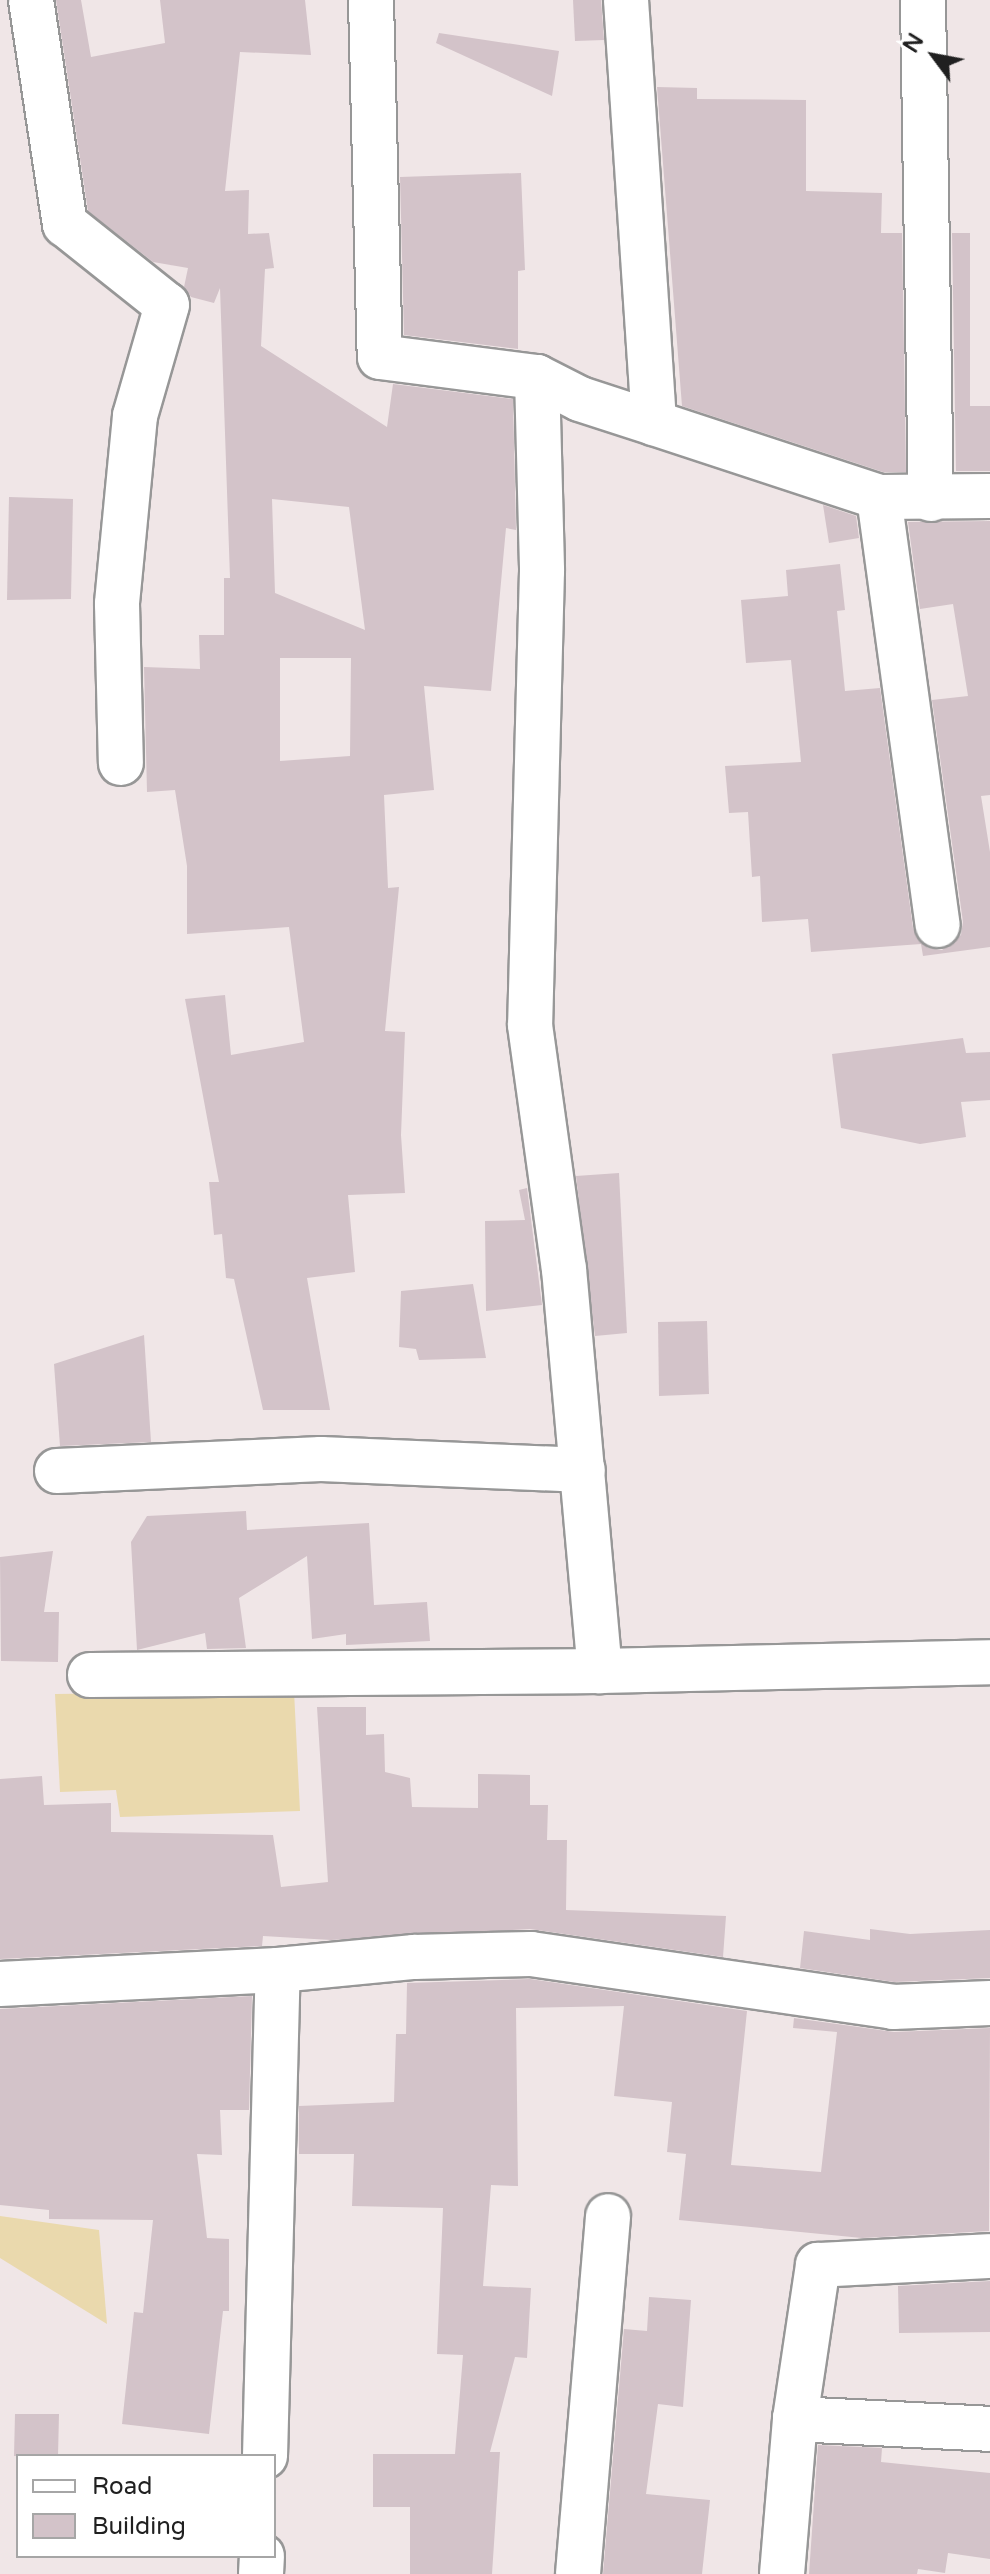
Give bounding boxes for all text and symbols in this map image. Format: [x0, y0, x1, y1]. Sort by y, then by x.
north arrow [894, 16, 974, 96]
text: N [898, 29, 929, 58]
legend [16, 2454, 276, 2558]
text: Road [92, 2472, 152, 2501]
text: Building [92, 2512, 186, 2541]

